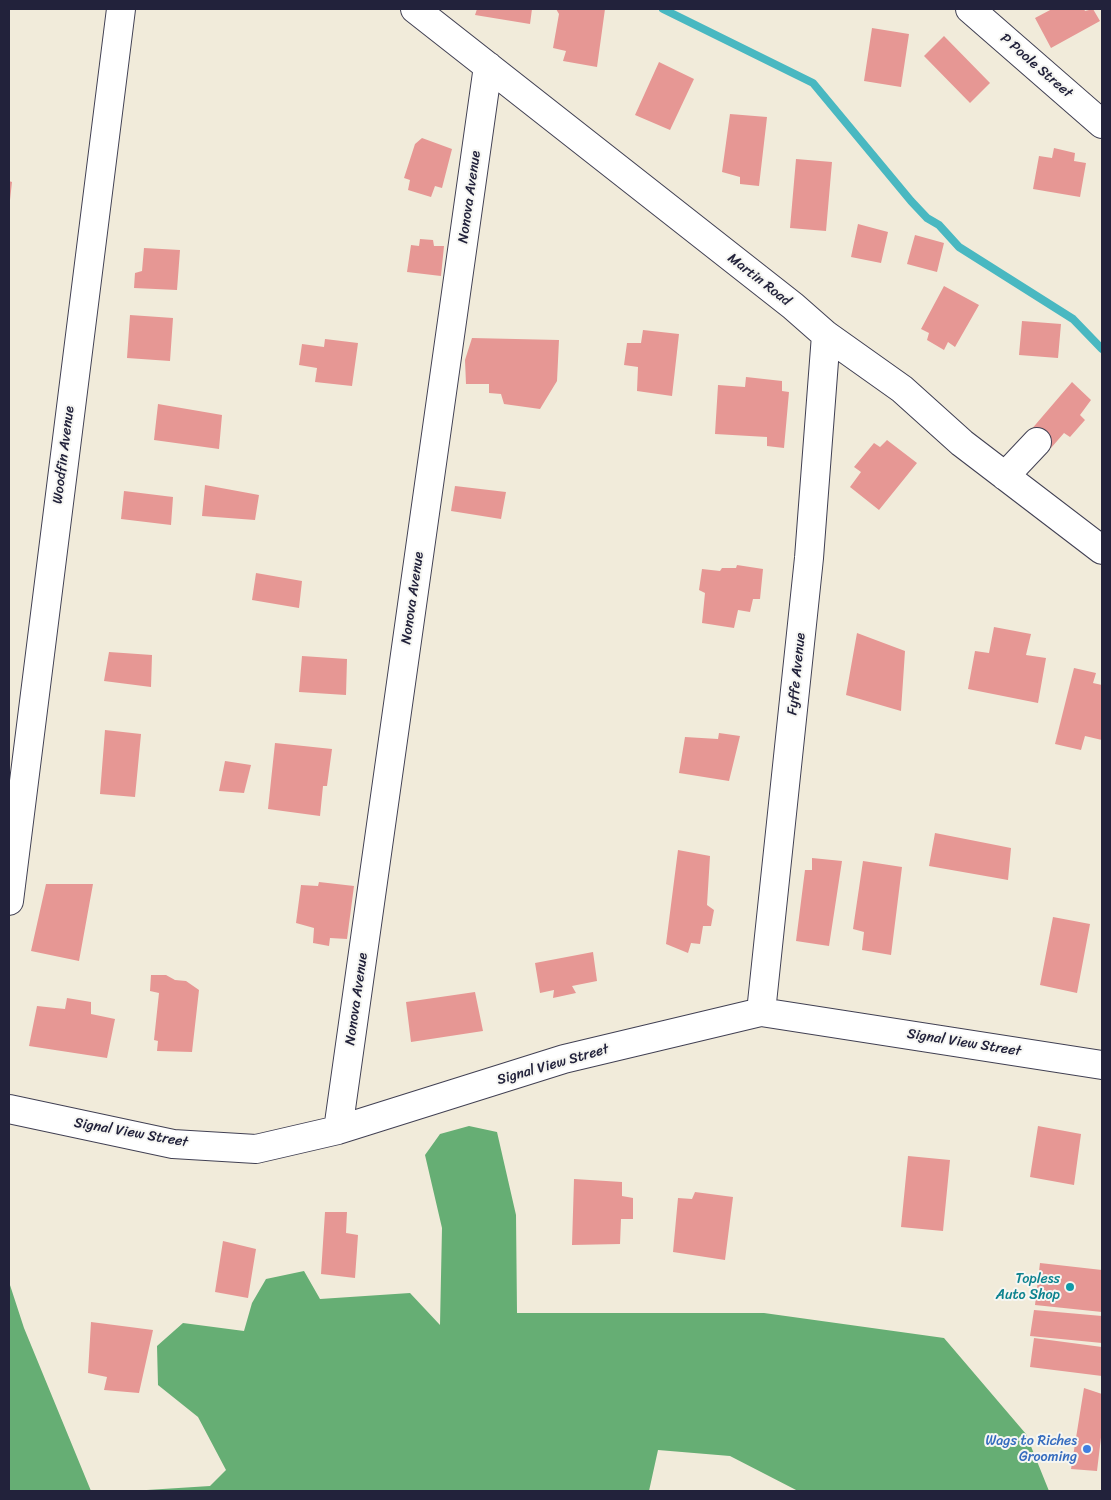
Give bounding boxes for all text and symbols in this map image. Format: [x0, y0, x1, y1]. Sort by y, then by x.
street label: P Poole Street [997, 30, 1075, 102]
street label: Nonova Avenue [455, 150, 485, 244]
street label: Martin Road [724, 250, 794, 310]
street label: Woodfin Avenue [50, 405, 78, 505]
street label: Nonova Avenue [398, 551, 428, 645]
street label: Fyffe Avenue [784, 632, 810, 716]
street label: Nonova Avenue [342, 952, 372, 1046]
street label: Signal View Street [906, 1026, 1022, 1060]
street label: Signal View Street [495, 1041, 611, 1089]
street label: Signal View Street [73, 1115, 189, 1151]
place label: Topless Auto Shop [996, 1271, 1060, 1304]
marker: Topless Auto Shop [1064, 1281, 1076, 1293]
place label: Wags to Riches Grooming [986, 1433, 1077, 1465]
marker: Wags to Riches Grooming [1081, 1443, 1093, 1455]

